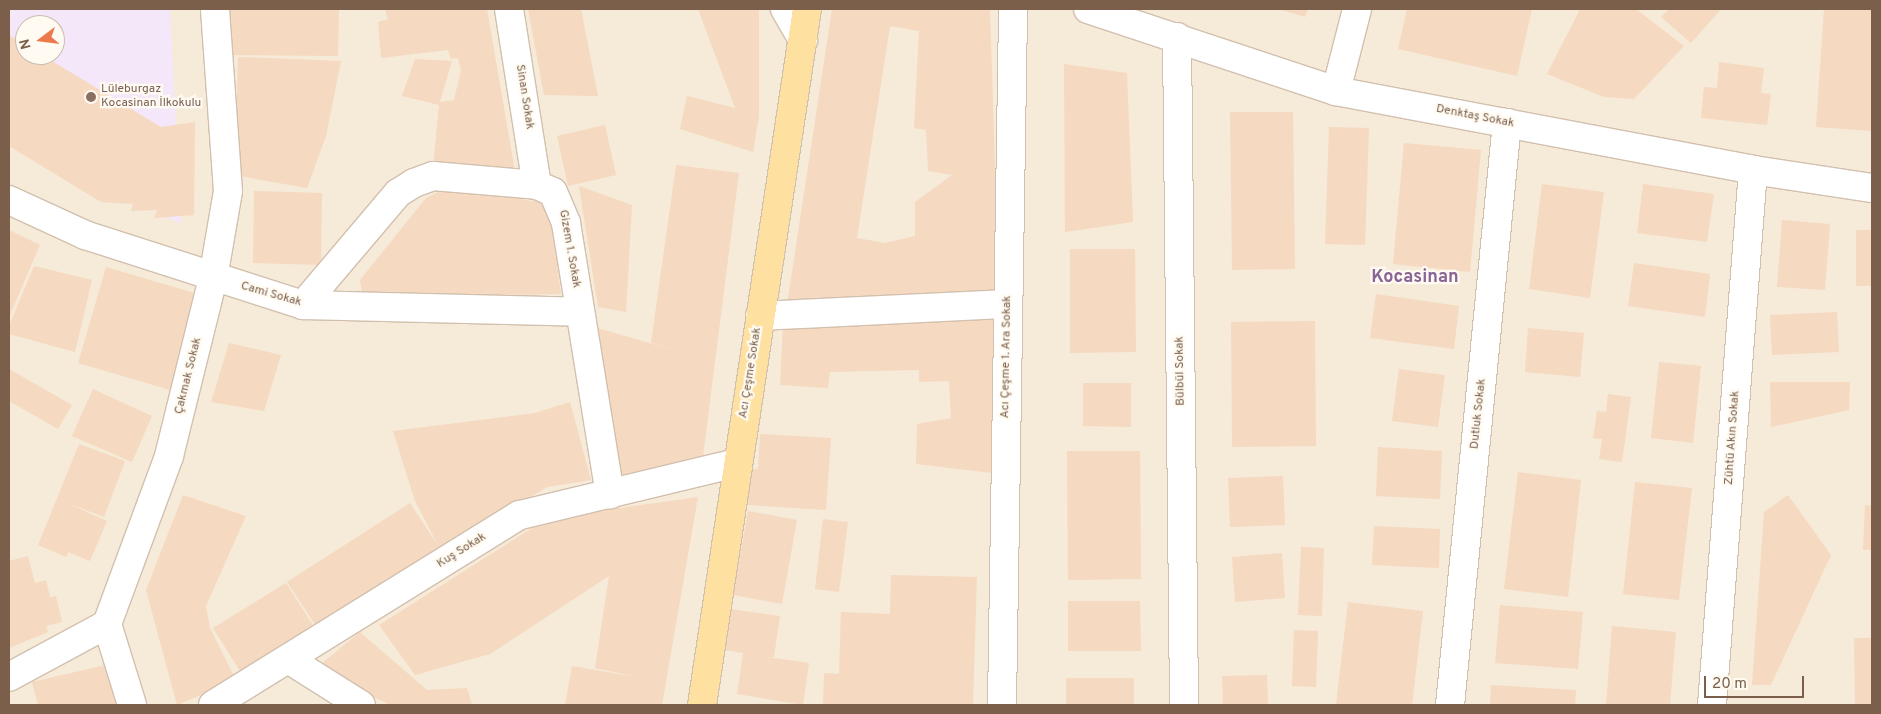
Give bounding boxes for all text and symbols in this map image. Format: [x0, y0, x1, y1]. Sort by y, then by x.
north arrow [15, 15, 65, 65]
text: N [16, 37, 36, 51]
street label: Sinan Sokak [512, 64, 536, 130]
place label: Lüleburgaz Kocasinan İlkokulu [101, 83, 201, 111]
marker: Lüleburgaz Kocasinan İlkokulu [85, 91, 97, 103]
street label: Denktaş Sokak [1435, 102, 1515, 132]
street label: Gizem 1. Sokak [555, 209, 583, 289]
district label: Kocasinan [1371, 267, 1459, 289]
street label: Cami Sokak [239, 279, 303, 311]
street label: Acı Çeşme 1. Ara Sokak [999, 295, 1015, 419]
street label: Acı Çeşme Sokak [737, 327, 765, 419]
street label: Çakmak Sokak [172, 336, 206, 416]
street label: Bülbül Sokak [1173, 336, 1189, 406]
street label: Dutluk Sokak [1468, 378, 1490, 450]
street label: Zühtü Akın Sokak [1723, 390, 1743, 486]
street label: Kuş Sokak [435, 530, 489, 572]
scale bar [1706, 666, 1806, 698]
text: 20 m [1712, 675, 1747, 694]

